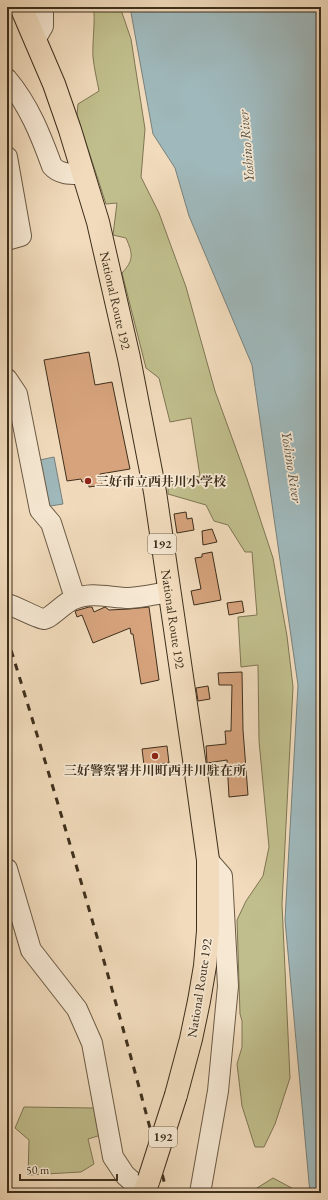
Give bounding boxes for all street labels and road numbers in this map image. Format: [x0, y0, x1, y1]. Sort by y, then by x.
street label: National Route 192 [96, 250, 135, 352]
road number: 192 [148, 534, 176, 554]
street label: National Route 192 [157, 568, 189, 671]
street label: National Route 192 [183, 937, 216, 1039]
road number: 192 [149, 1127, 177, 1147]

